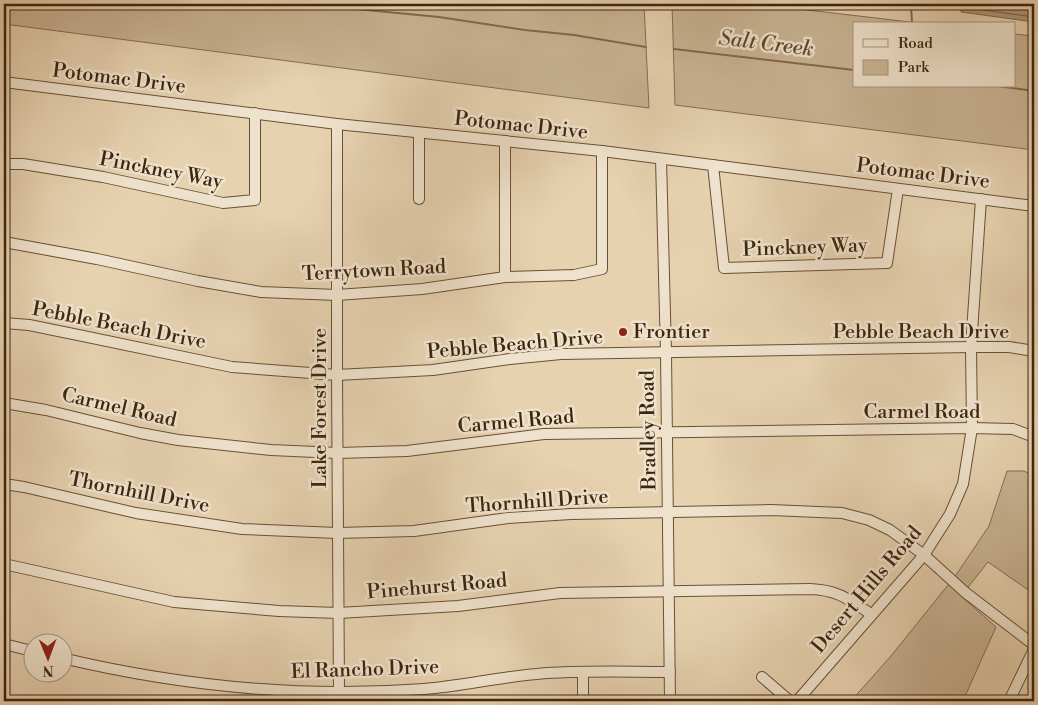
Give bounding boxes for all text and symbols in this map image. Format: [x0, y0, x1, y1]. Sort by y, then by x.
legend [853, 22, 1016, 88]
water label: Salt Creek [717, 25, 815, 63]
text: Road [898, 34, 933, 53]
street label: Potomac Drive [51, 58, 187, 100]
text: Park [898, 58, 930, 77]
street label: Potomac Drive [453, 107, 589, 145]
street label: Pinckney Way [97, 147, 225, 195]
street label: Potomac Drive [855, 153, 991, 195]
street label: Pinckney Way [742, 233, 868, 263]
street label: Terrytown Road [301, 255, 447, 287]
street label: Pebble Beach Drive [30, 297, 208, 355]
place label: Frontier [633, 320, 710, 345]
street label: Pebble Beach Drive [833, 320, 1009, 345]
street label: Pebble Beach Drive [426, 325, 604, 365]
marker: Frontier [617, 326, 629, 338]
street label: Lake Forest Drive [308, 328, 333, 488]
street label: Bradley Road [635, 369, 663, 491]
street label: Carmel Road [59, 383, 179, 433]
street label: Carmel Road [864, 400, 981, 425]
street label: Carmel Road [457, 404, 576, 440]
street label: Thornhill Drive [66, 467, 212, 519]
street label: Thornhill Drive [465, 485, 609, 519]
street label: Desert Hills Road [806, 521, 928, 659]
street label: Pinehurst Road [366, 568, 509, 606]
north arrow [22, 632, 72, 682]
street label: El Rancho Drive [290, 655, 440, 685]
text: N [43, 661, 54, 679]

